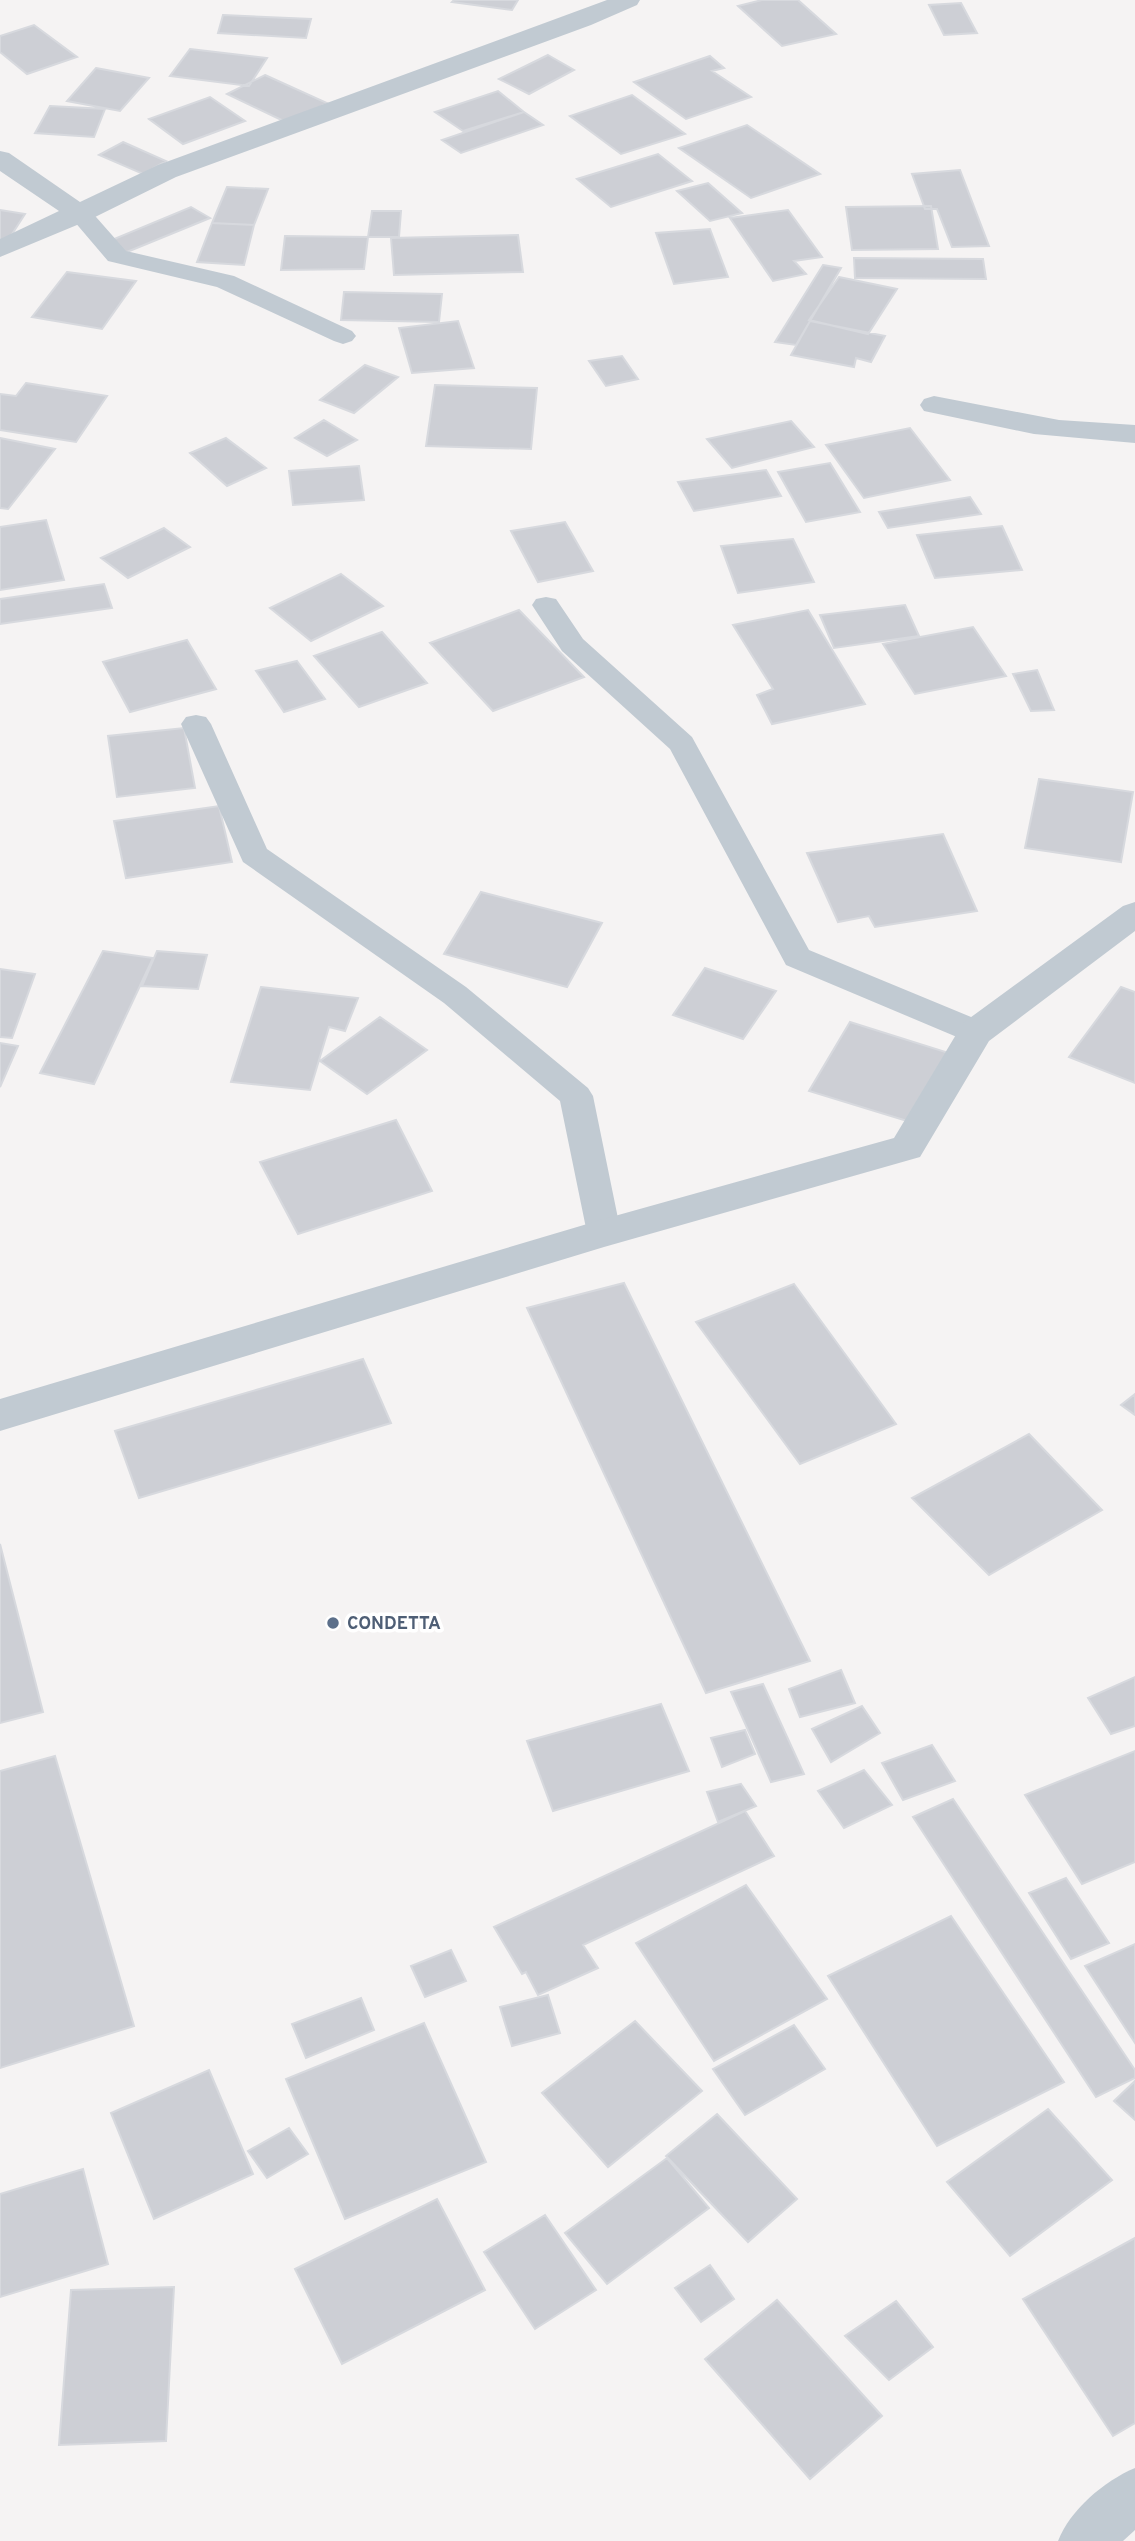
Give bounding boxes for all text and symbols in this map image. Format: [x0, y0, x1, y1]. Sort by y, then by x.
place label: CONDETTA [347, 1613, 441, 1636]
marker: CONDETTA [325, 1615, 341, 1631]

